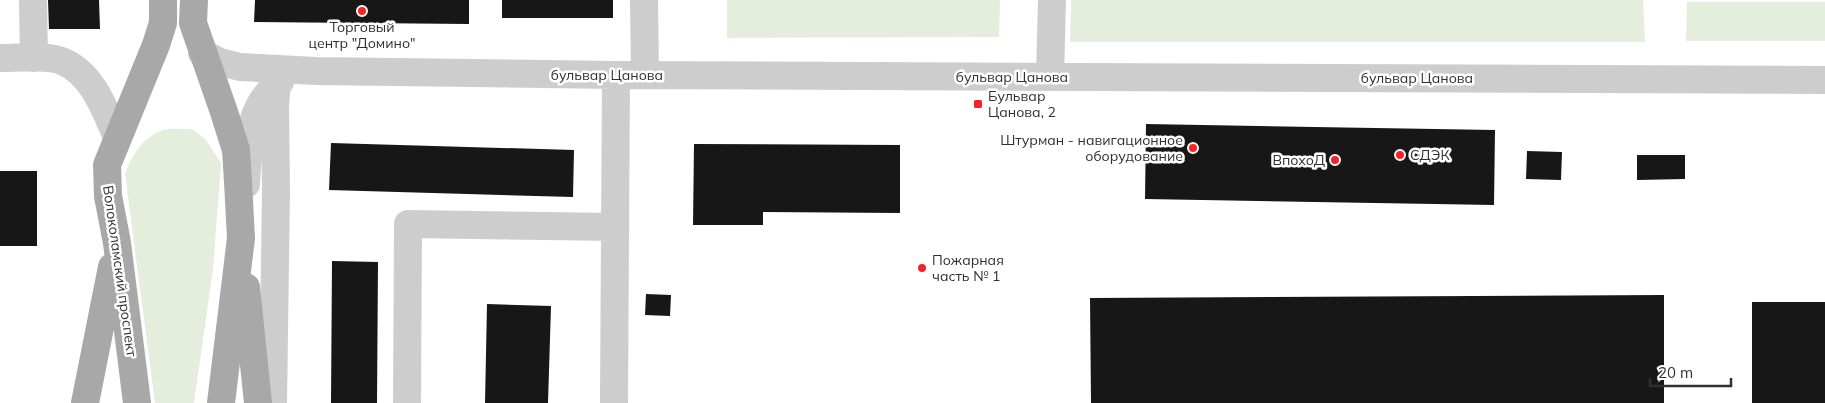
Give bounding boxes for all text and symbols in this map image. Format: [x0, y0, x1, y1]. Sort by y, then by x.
marker: Торговый центр "Домино" [356, 5, 368, 17]
place label: Торговый центр "Домино" [308, 18, 416, 52]
street label: бульвар Цанова [551, 66, 663, 84]
street label: бульвар Цанова [956, 68, 1068, 86]
street label: бульвар Цанова [1361, 69, 1473, 87]
place label: Бульвар Цанова, 2 [988, 87, 1056, 121]
marker: Бульвар Цанова, 2 [972, 98, 984, 110]
place label: Штурман - навигационное оборудование [1000, 131, 1183, 165]
marker: Штурман - навигационное оборудование [1187, 142, 1199, 154]
place label: СДЭК [1410, 146, 1450, 164]
marker: СДЭК [1394, 149, 1406, 161]
place label: ВпохоД [1272, 151, 1325, 169]
marker: ВпохоД [1329, 154, 1341, 166]
street label: Волоколамский проспект [99, 184, 141, 358]
place label: Пожарная часть № 1 [932, 251, 1004, 285]
marker: Пожарная часть № 1 [916, 262, 928, 274]
scale bar [1650, 356, 1731, 388]
text: 20 m [1658, 363, 1693, 382]

